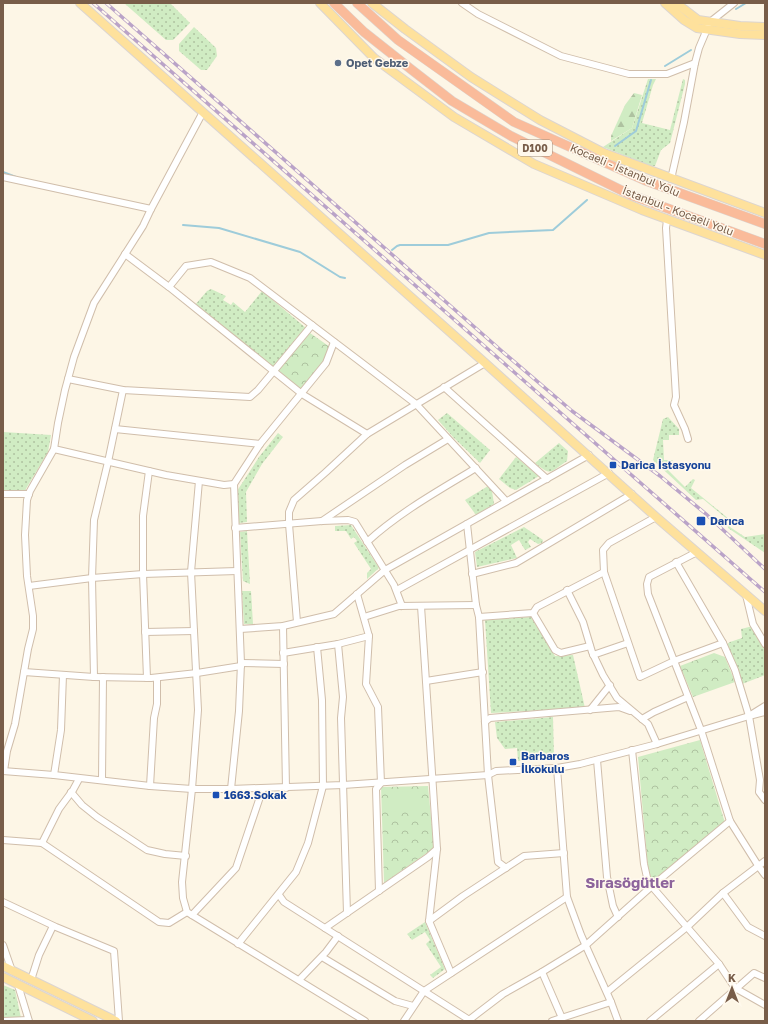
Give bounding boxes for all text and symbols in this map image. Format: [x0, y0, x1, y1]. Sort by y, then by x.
place label: Opet Gebze [346, 56, 409, 69]
marker: Opet Gebze [333, 58, 343, 68]
road number: D100 [518, 140, 552, 156]
street label: Kocaeli - İstanbul Yolu [568, 141, 682, 199]
street label: İstanbul - Kocaeli Yolu [621, 183, 736, 238]
place label: Darica İstasyonu [621, 458, 711, 471]
marker: Darica İstasyonu [608, 460, 618, 470]
place label: Darıca [710, 514, 744, 527]
marker: Darıca [695, 515, 707, 527]
place label: Barbaros İlkokulu [521, 749, 569, 775]
marker: Barbaros İlkokulu [508, 757, 518, 767]
place label: 1663.Sokak [224, 788, 287, 801]
marker: 1663.Sokak [211, 790, 221, 800]
district label: Sırasöğütler [585, 873, 675, 891]
north arrow [712, 968, 752, 1008]
text: K [728, 971, 736, 984]

